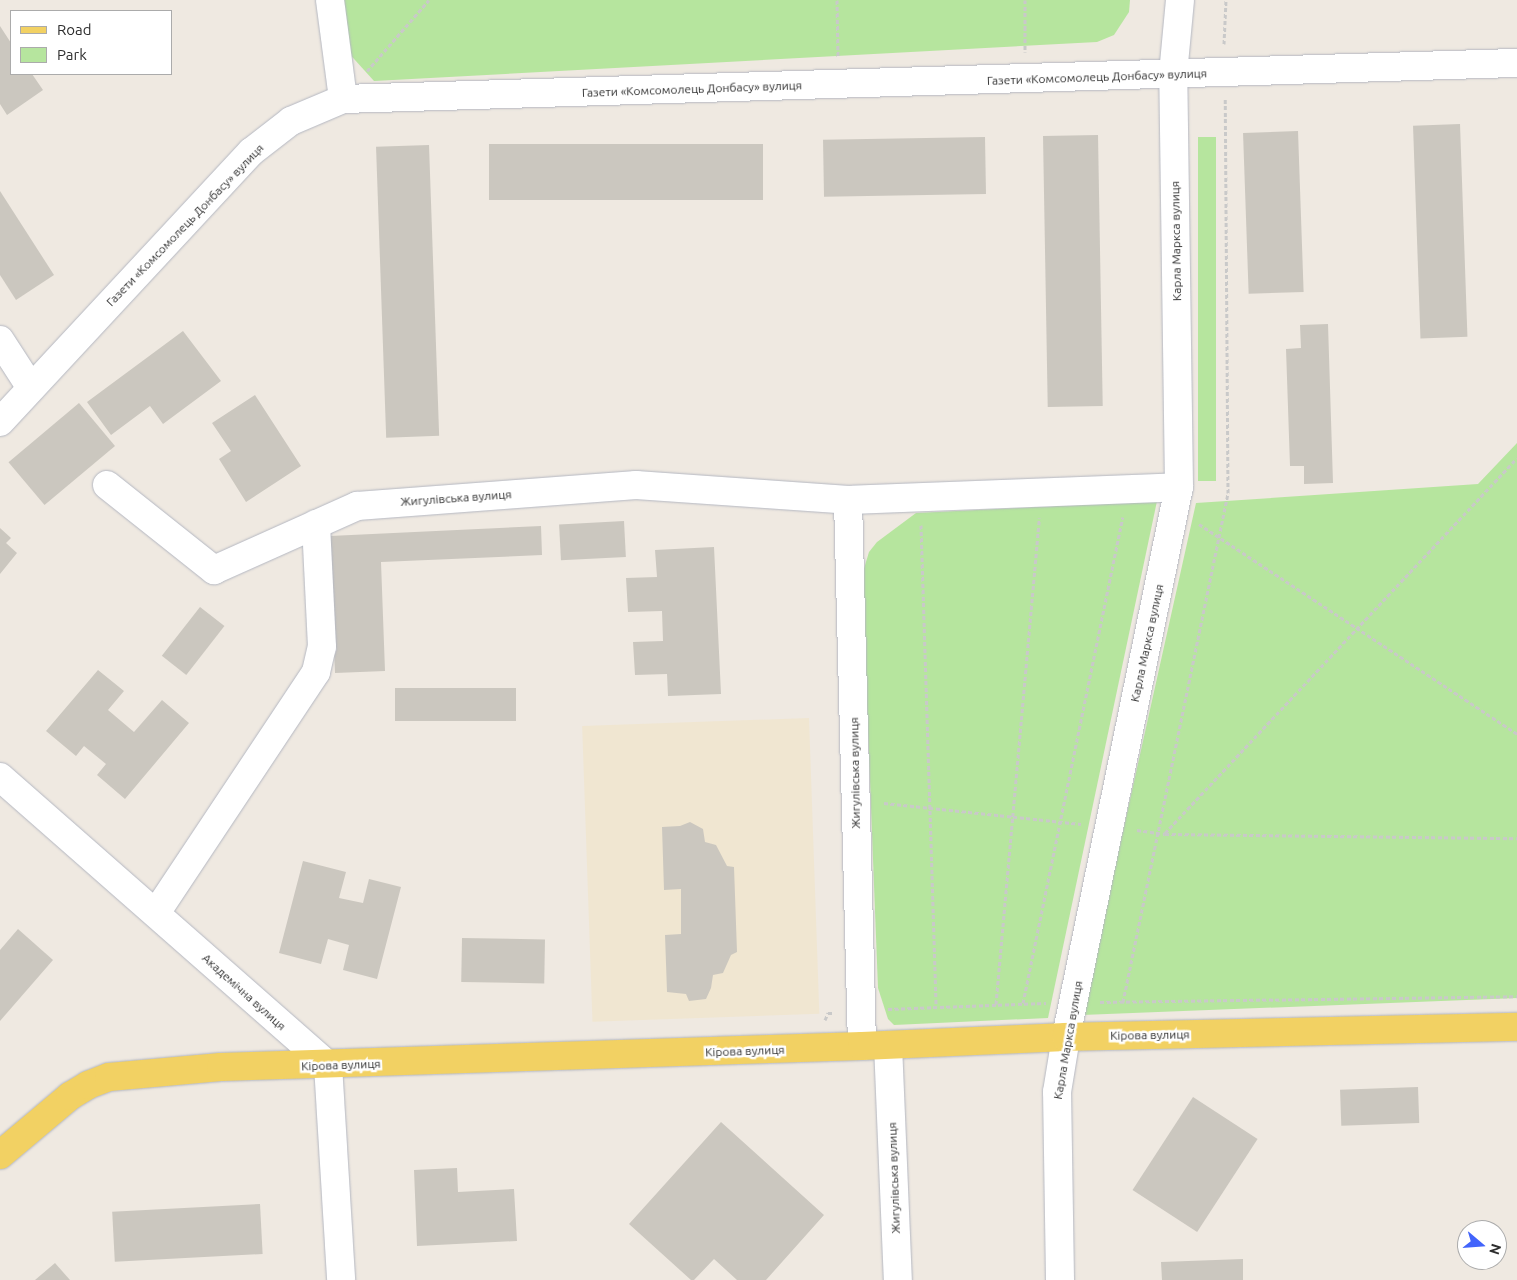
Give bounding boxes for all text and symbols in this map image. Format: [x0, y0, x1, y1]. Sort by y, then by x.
legend [10, 10, 172, 75]
text: Road [57, 21, 92, 38]
text: Park [57, 46, 87, 63]
street label: Газети «Комсомолець Донбасу» вулиця [987, 66, 1207, 88]
street label: Газети «Комсомолець Донбасу» вулиця [582, 78, 802, 100]
street label: Газети «Комсомолець Донбасу» вулиця [103, 141, 267, 309]
street label: Карла Маркса вулиця [1168, 181, 1184, 301]
street label: Жигулівська вулиця [400, 487, 512, 509]
street label: Карла Маркса вулиця [1127, 583, 1167, 703]
street label: Жигулівська вулиця [847, 717, 863, 829]
street label: Академічна вулиця [199, 951, 289, 1033]
street label: Карла Маркса вулиця [1050, 980, 1086, 1100]
street label: Кірова вулиця [1110, 1027, 1190, 1043]
street label: Кірова вулиця [705, 1042, 785, 1060]
street label: Кірова вулиця [301, 1056, 381, 1074]
street label: Жигулівська вулиця [885, 1122, 903, 1234]
north arrow [1457, 1220, 1507, 1270]
text: N [1486, 1242, 1505, 1257]

